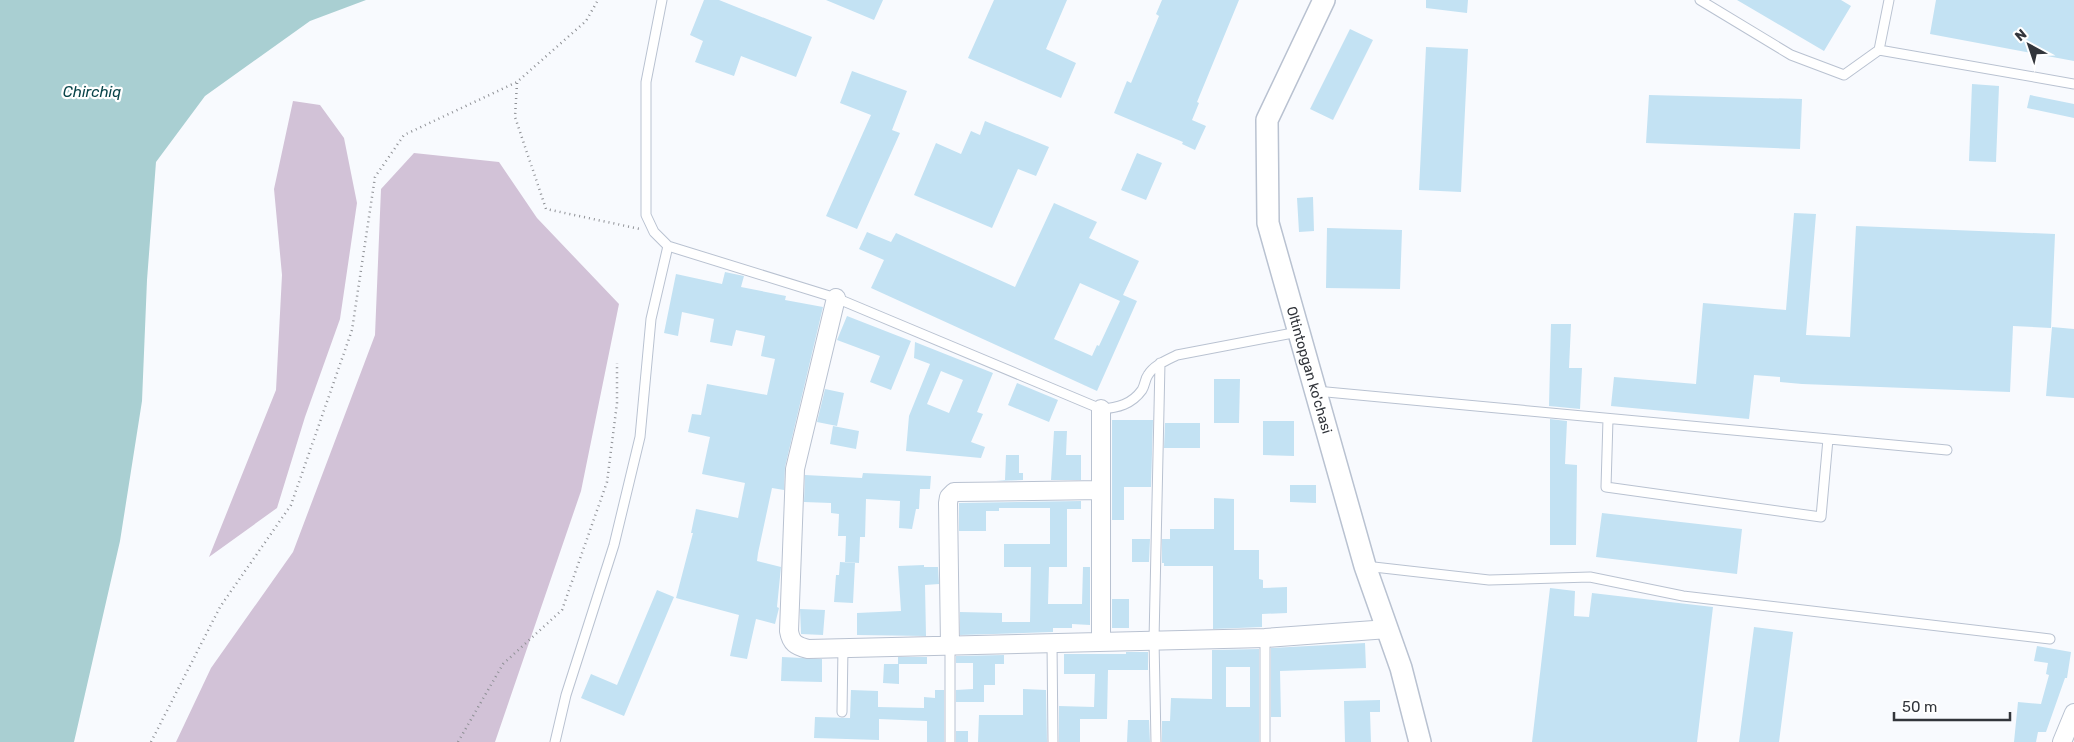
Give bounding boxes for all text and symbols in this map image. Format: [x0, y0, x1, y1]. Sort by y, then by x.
north arrow [2004, 20, 2054, 70]
text: N [2012, 26, 2030, 45]
water label: Chirchiq [63, 83, 121, 101]
street label: Oltintopgan ko'chasi [1283, 304, 1335, 436]
scale bar [1894, 690, 2010, 722]
text: 50 m [1902, 698, 1937, 716]

